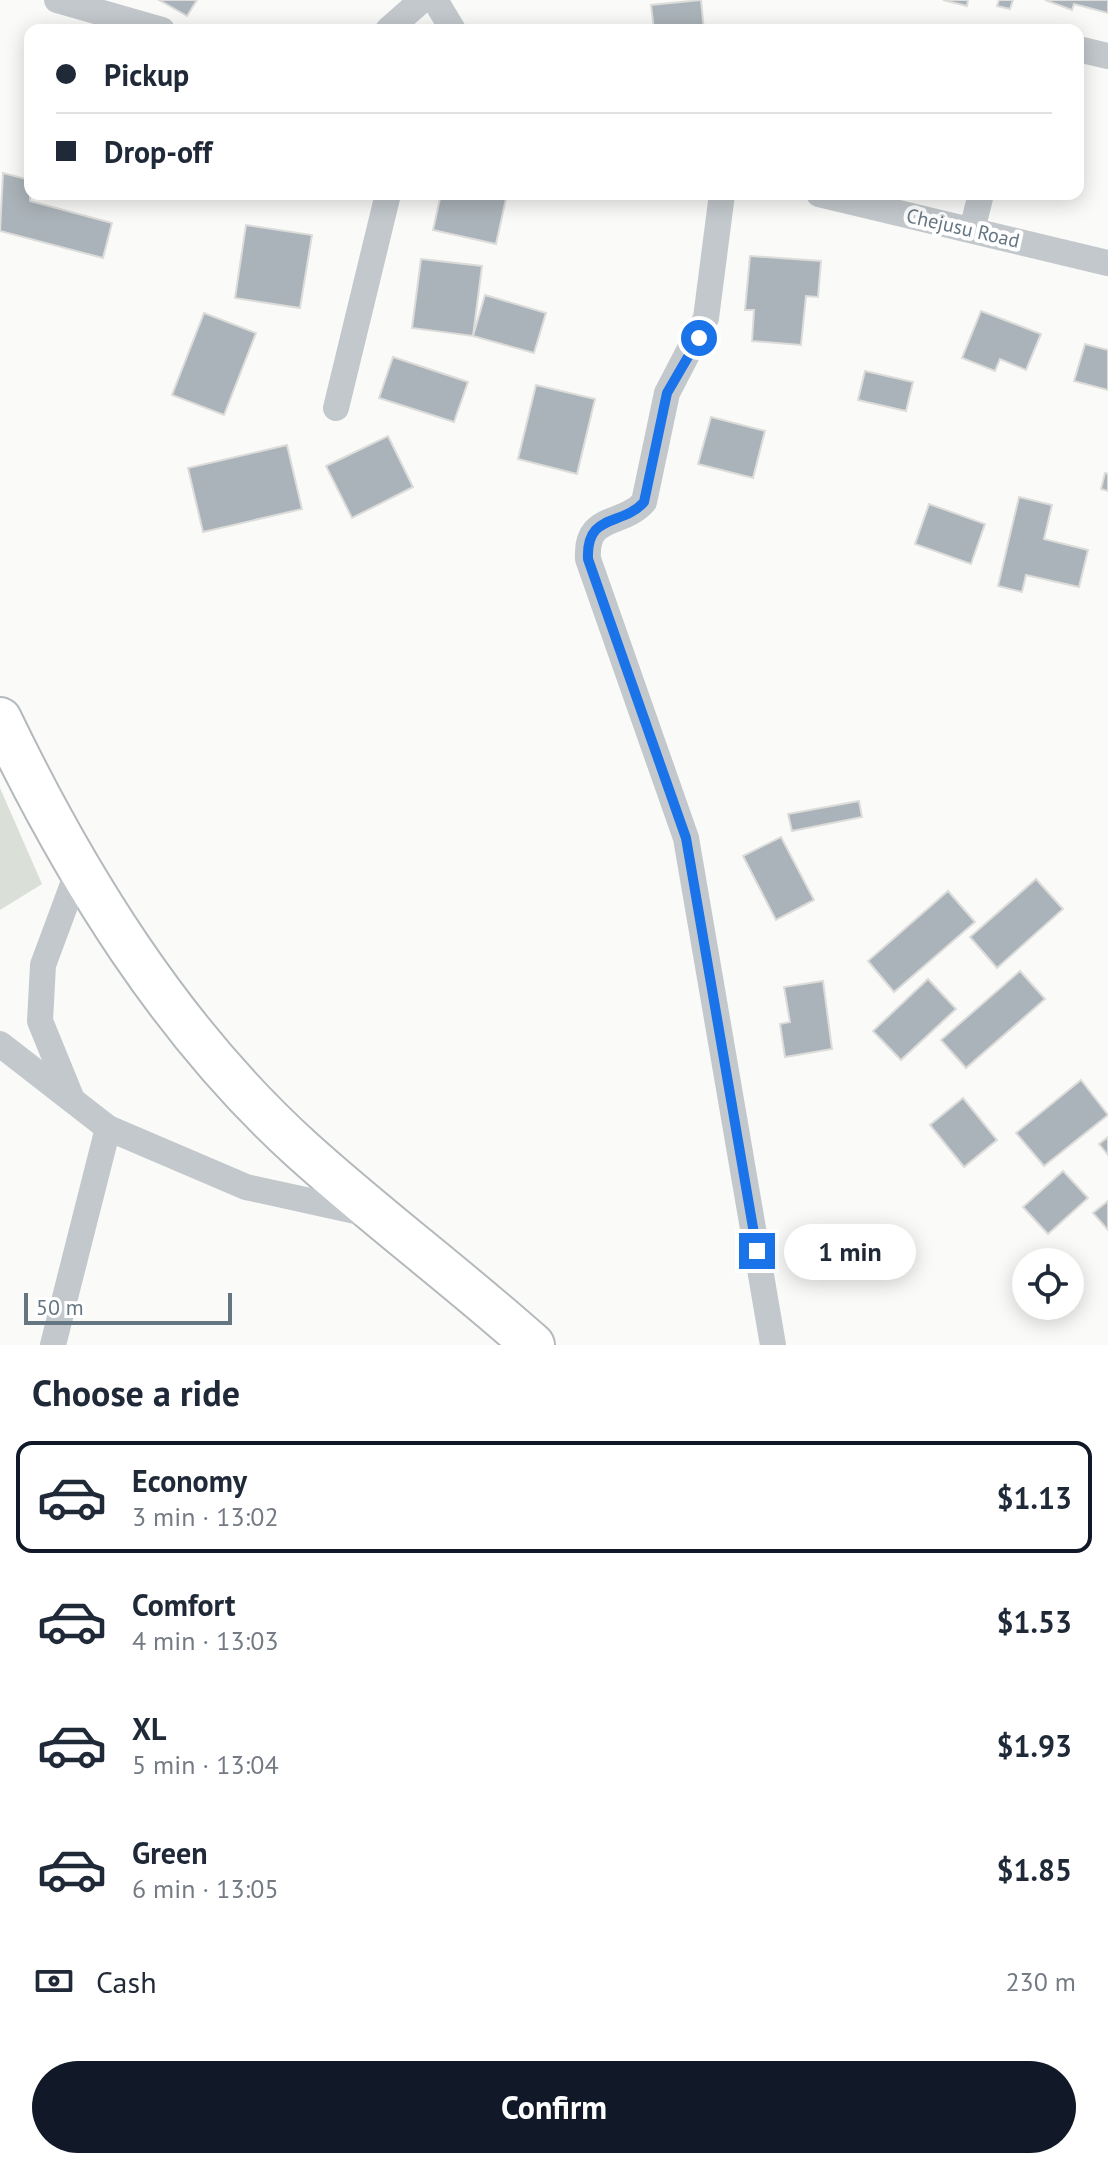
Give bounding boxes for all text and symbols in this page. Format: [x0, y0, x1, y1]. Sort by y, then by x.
text: Pickup [104, 55, 189, 94]
text: Drop-off [104, 132, 212, 171]
street label: Chejusu Road [904, 202, 1022, 254]
route start [681, 320, 717, 356]
callout: 1 min [785, 1223, 917, 1279]
route end [739, 1233, 775, 1269]
text: 1 min [818, 1235, 882, 1268]
map controls [1012, 1248, 1084, 1320]
button: locate [1012, 1248, 1084, 1320]
scale bar [24, 1289, 232, 1325]
text: 50 m [36, 1293, 84, 1321]
text: Choose a ride [32, 1369, 240, 1416]
icon: car [36, 1461, 108, 1533]
text: Economy [132, 1461, 247, 1500]
text: $1.13 [997, 1478, 1072, 1517]
text: 3 min · 13:02 [132, 1500, 279, 1533]
icon: car [36, 1585, 108, 1657]
text: Comfort [132, 1585, 235, 1624]
text: $1.53 [997, 1602, 1072, 1641]
text: 4 min · 13:03 [132, 1624, 279, 1657]
icon: car [36, 1709, 108, 1781]
text: XL [132, 1709, 166, 1748]
text: $1.93 [997, 1726, 1072, 1765]
text: 5 min · 13:04 [132, 1748, 279, 1781]
icon: car [36, 1833, 108, 1905]
text: Green [132, 1833, 207, 1872]
text: $1.85 [997, 1850, 1072, 1889]
text: 6 min · 13:05 [132, 1872, 279, 1905]
icon: cash [32, 1959, 76, 2003]
text: Cash [96, 1962, 157, 2001]
text: 230 m [1005, 1965, 1076, 1998]
button: Confirm [32, 2061, 1076, 2153]

